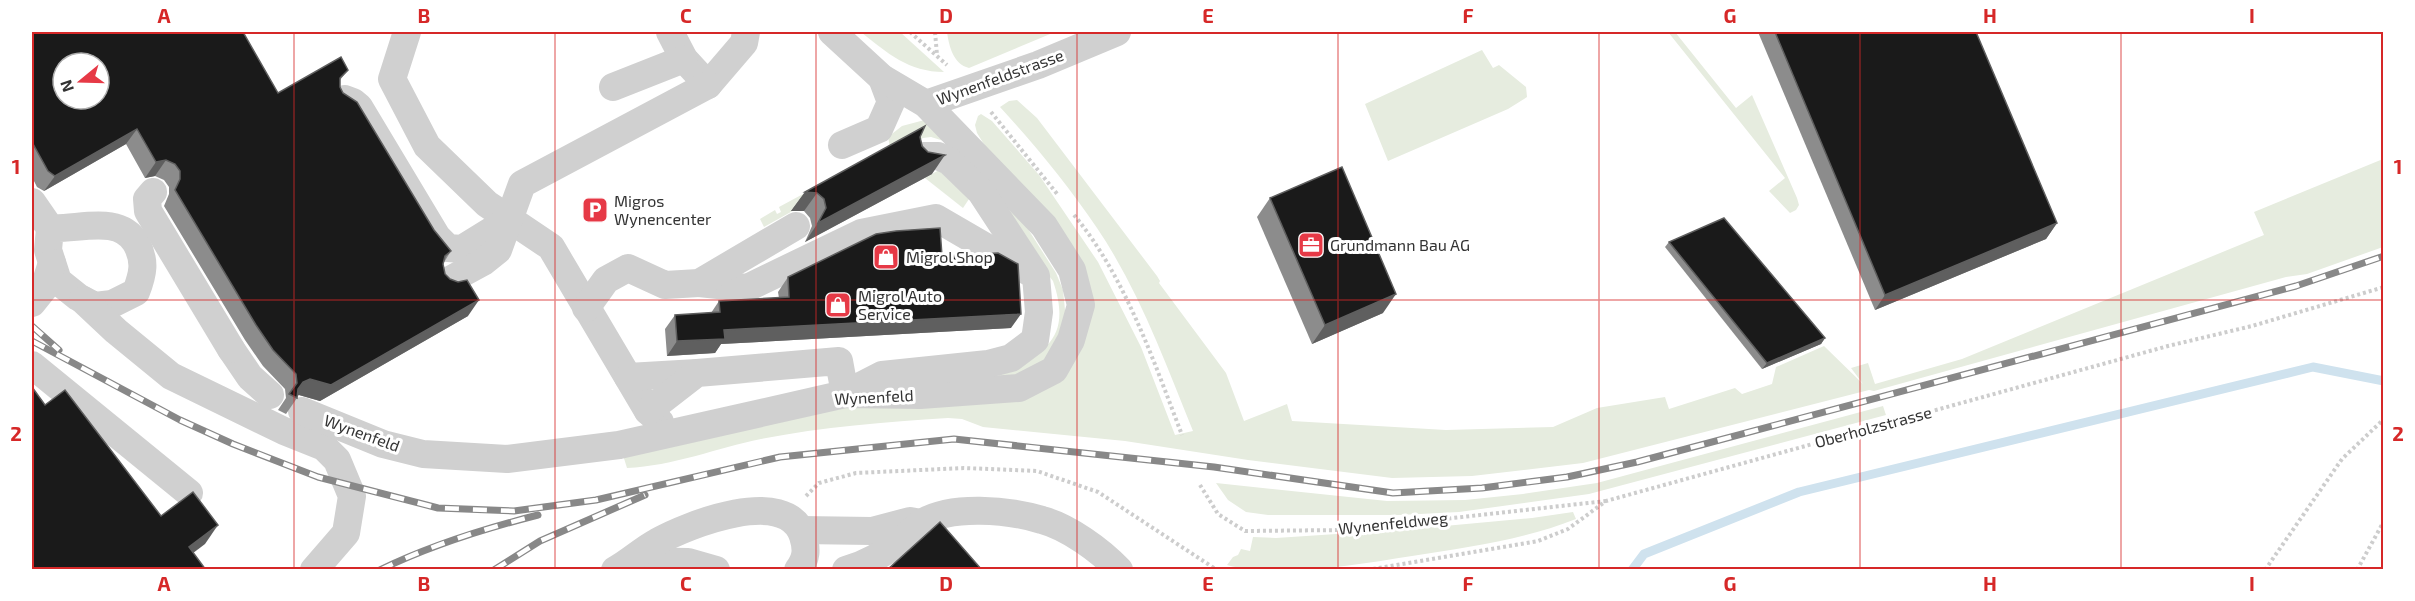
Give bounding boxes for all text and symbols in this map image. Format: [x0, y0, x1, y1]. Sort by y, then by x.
text: A [157, 3, 171, 27]
text: B [418, 3, 430, 27]
text: C [680, 3, 692, 27]
text: D [939, 3, 953, 27]
text: E [1202, 3, 1214, 27]
text: F [1462, 3, 1474, 27]
text: G [1724, 3, 1736, 27]
text: H [1983, 3, 1997, 27]
text: I [2249, 3, 2255, 27]
street label: Wynenfeldstrasse [934, 45, 1066, 108]
north arrow [51, 51, 111, 111]
text: N [55, 77, 77, 95]
text: 1 [12, 154, 20, 178]
text: 1 [2394, 154, 2402, 178]
place label: Migros Wynencenter [614, 191, 712, 228]
parking icon: Migros Wynencenter [580, 195, 610, 225]
office icon: Grundmann Bau AG [1296, 230, 1326, 260]
place label: Grundmann Bau AG [1330, 235, 1470, 254]
shop icon: Migrol Shop [871, 242, 901, 272]
place label: Migrol Shop [906, 247, 993, 266]
place label: Migrol Auto Service [858, 286, 942, 323]
shop icon: Migrol Auto Service [823, 290, 853, 320]
street label: Wynenfeld [834, 385, 914, 408]
street label: Oberholzstrasse [1812, 402, 1933, 451]
street label: Wynenfeld [322, 410, 403, 455]
text: 2 [10, 421, 22, 445]
text: 2 [2392, 421, 2404, 445]
street label: Wynenfeldweg [1337, 507, 1449, 538]
text: A [157, 571, 171, 595]
text: B [418, 571, 430, 595]
text: C [680, 571, 692, 595]
text: D [939, 571, 953, 595]
text: E [1202, 571, 1214, 595]
text: F [1462, 571, 1474, 595]
text: G [1724, 571, 1736, 595]
text: H [1983, 571, 1997, 595]
text: I [2249, 571, 2255, 595]

